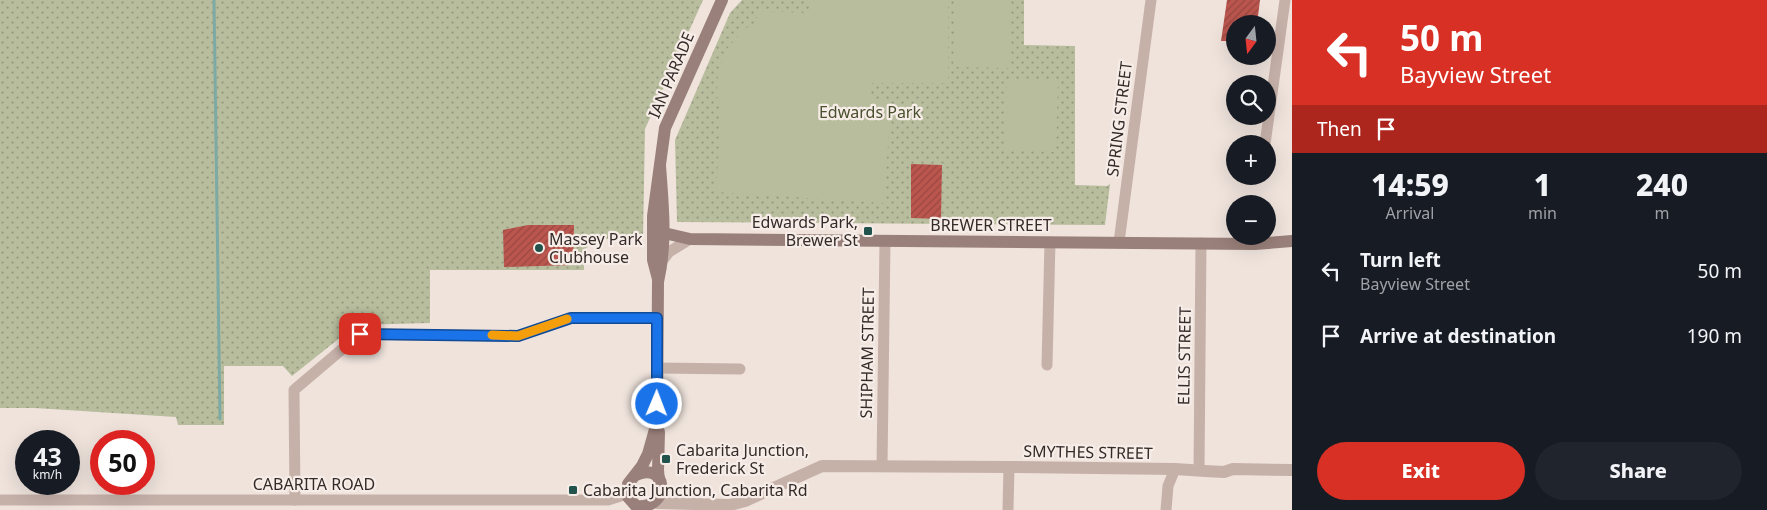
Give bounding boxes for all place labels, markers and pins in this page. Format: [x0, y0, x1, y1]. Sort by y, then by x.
place label: Edwards Park, Brewer St [752, 211, 858, 251]
marker: Edwards Park, Brewer St [862, 225, 874, 237]
place label: Massey Park Clubhouse [549, 228, 643, 268]
marker: Massey Park Clubhouse [533, 242, 545, 254]
pin [339, 313, 381, 355]
place label: Cabarita Junction, Frederick St [676, 439, 809, 479]
marker: Cabarita Junction, Frederick St [660, 453, 672, 465]
place label: Cabarita Junction, Cabarita Rd [583, 479, 808, 501]
marker: Cabarita Junction, Cabarita Rd [567, 484, 579, 496]

